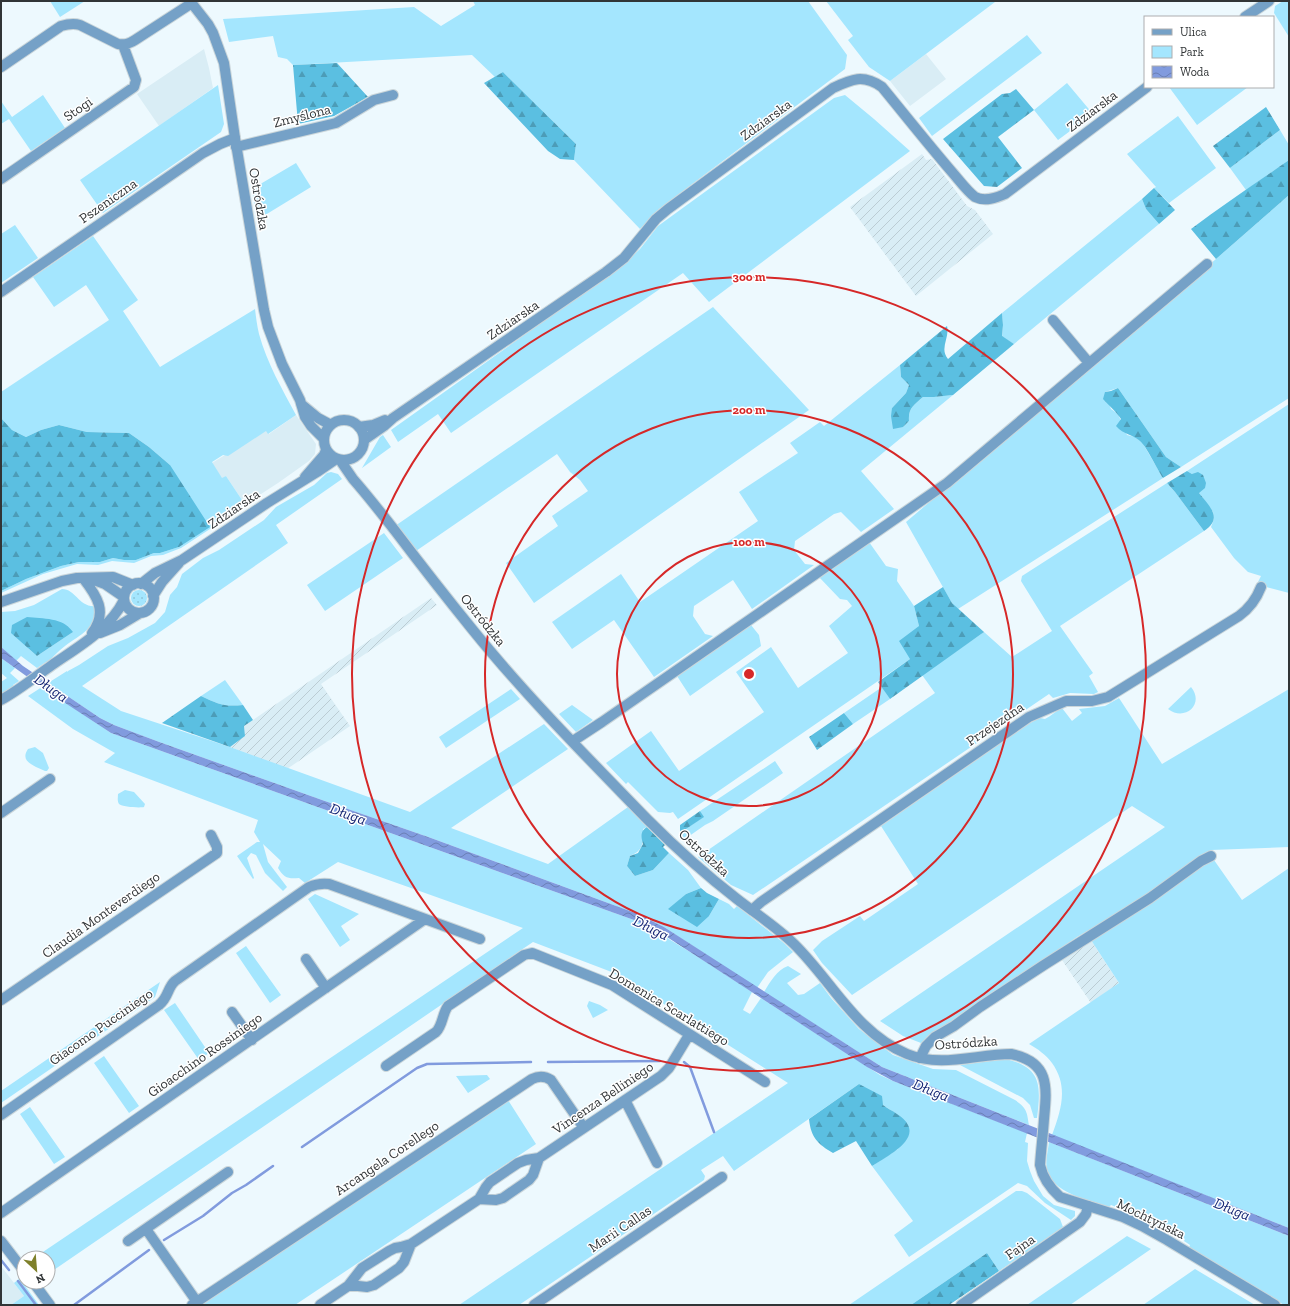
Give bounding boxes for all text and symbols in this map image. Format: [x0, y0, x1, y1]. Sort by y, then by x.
legend [1144, 16, 1274, 88]
text: Ulica [1180, 25, 1207, 39]
text: Park [1180, 45, 1205, 59]
text: Woda [1180, 65, 1209, 79]
street label: Zdziarska [1063, 86, 1121, 136]
street label: Stogi [60, 93, 96, 125]
street label: Zdziarska [737, 96, 795, 144]
street label: Zmyślona [271, 101, 333, 131]
street label: Ostródzka [245, 167, 273, 232]
street label: Pszeniczna [76, 175, 140, 227]
text: 300 m [733, 270, 766, 284]
street label: Zdziarska [484, 296, 542, 344]
text: 200 m [732, 403, 766, 417]
street label: Zdziarska [205, 485, 263, 533]
text: 100 m [733, 535, 765, 549]
street label: Ostródzka [457, 590, 510, 650]
centre of rings [742, 667, 756, 681]
water label: Długa [31, 670, 71, 706]
street label: Przejezdna [963, 698, 1027, 750]
water label: Długa [327, 799, 369, 829]
street label: Ostródzka [675, 826, 733, 880]
street label: Claudia Monteverdiego [39, 868, 163, 962]
water label: Długa [630, 912, 672, 944]
street label: Domenica Scarlattiego [606, 964, 732, 1050]
street label: Giacomo Pucciniego [46, 985, 156, 1069]
street label: Gioacchino Rossiniego [144, 1009, 266, 1101]
street label: Ostródzka [934, 1032, 998, 1054]
street label: Vincenza Belliniego [548, 1058, 657, 1139]
water label: Długa [910, 1075, 952, 1105]
street label: Arcangela Corellego [332, 1117, 442, 1199]
water label: Długa [1211, 1194, 1253, 1224]
street label: Mochtyńska [1114, 1195, 1188, 1243]
street label: Marii Callas [585, 1202, 655, 1256]
street label: Fajna [1002, 1231, 1038, 1263]
north arrow [16, 1250, 56, 1290]
text: N [33, 1271, 47, 1286]

